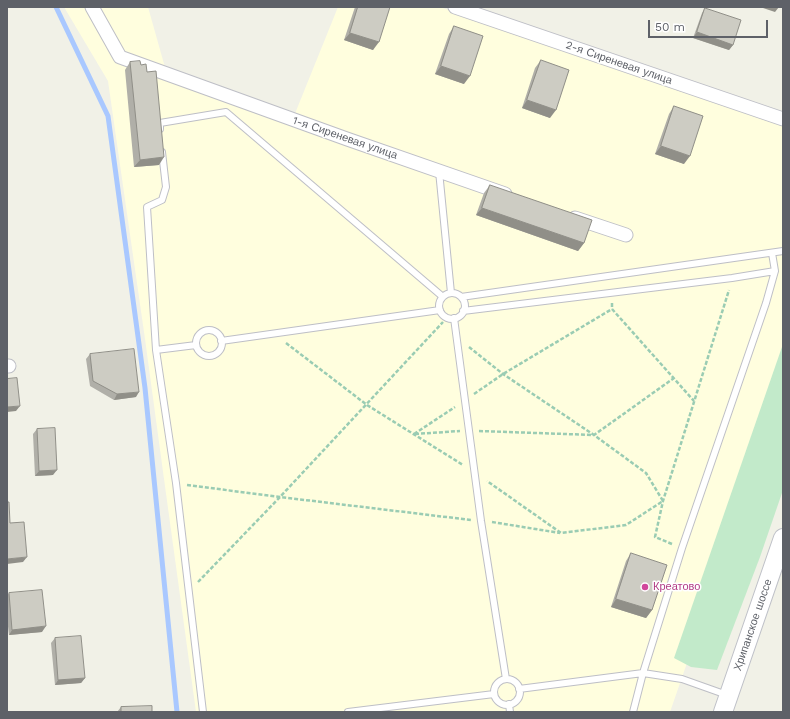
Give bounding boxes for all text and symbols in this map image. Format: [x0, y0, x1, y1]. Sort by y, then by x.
scale bar [650, 12, 770, 38]
text: 50 m [655, 20, 685, 34]
street label: 2-я Сиреневая улица [564, 39, 674, 87]
street label: 1-я Сиреневая улица [291, 114, 399, 162]
street label: Хрипанское шоссе [731, 577, 775, 673]
place label: Креатово [653, 580, 700, 594]
marker: Креатово [640, 582, 650, 592]

